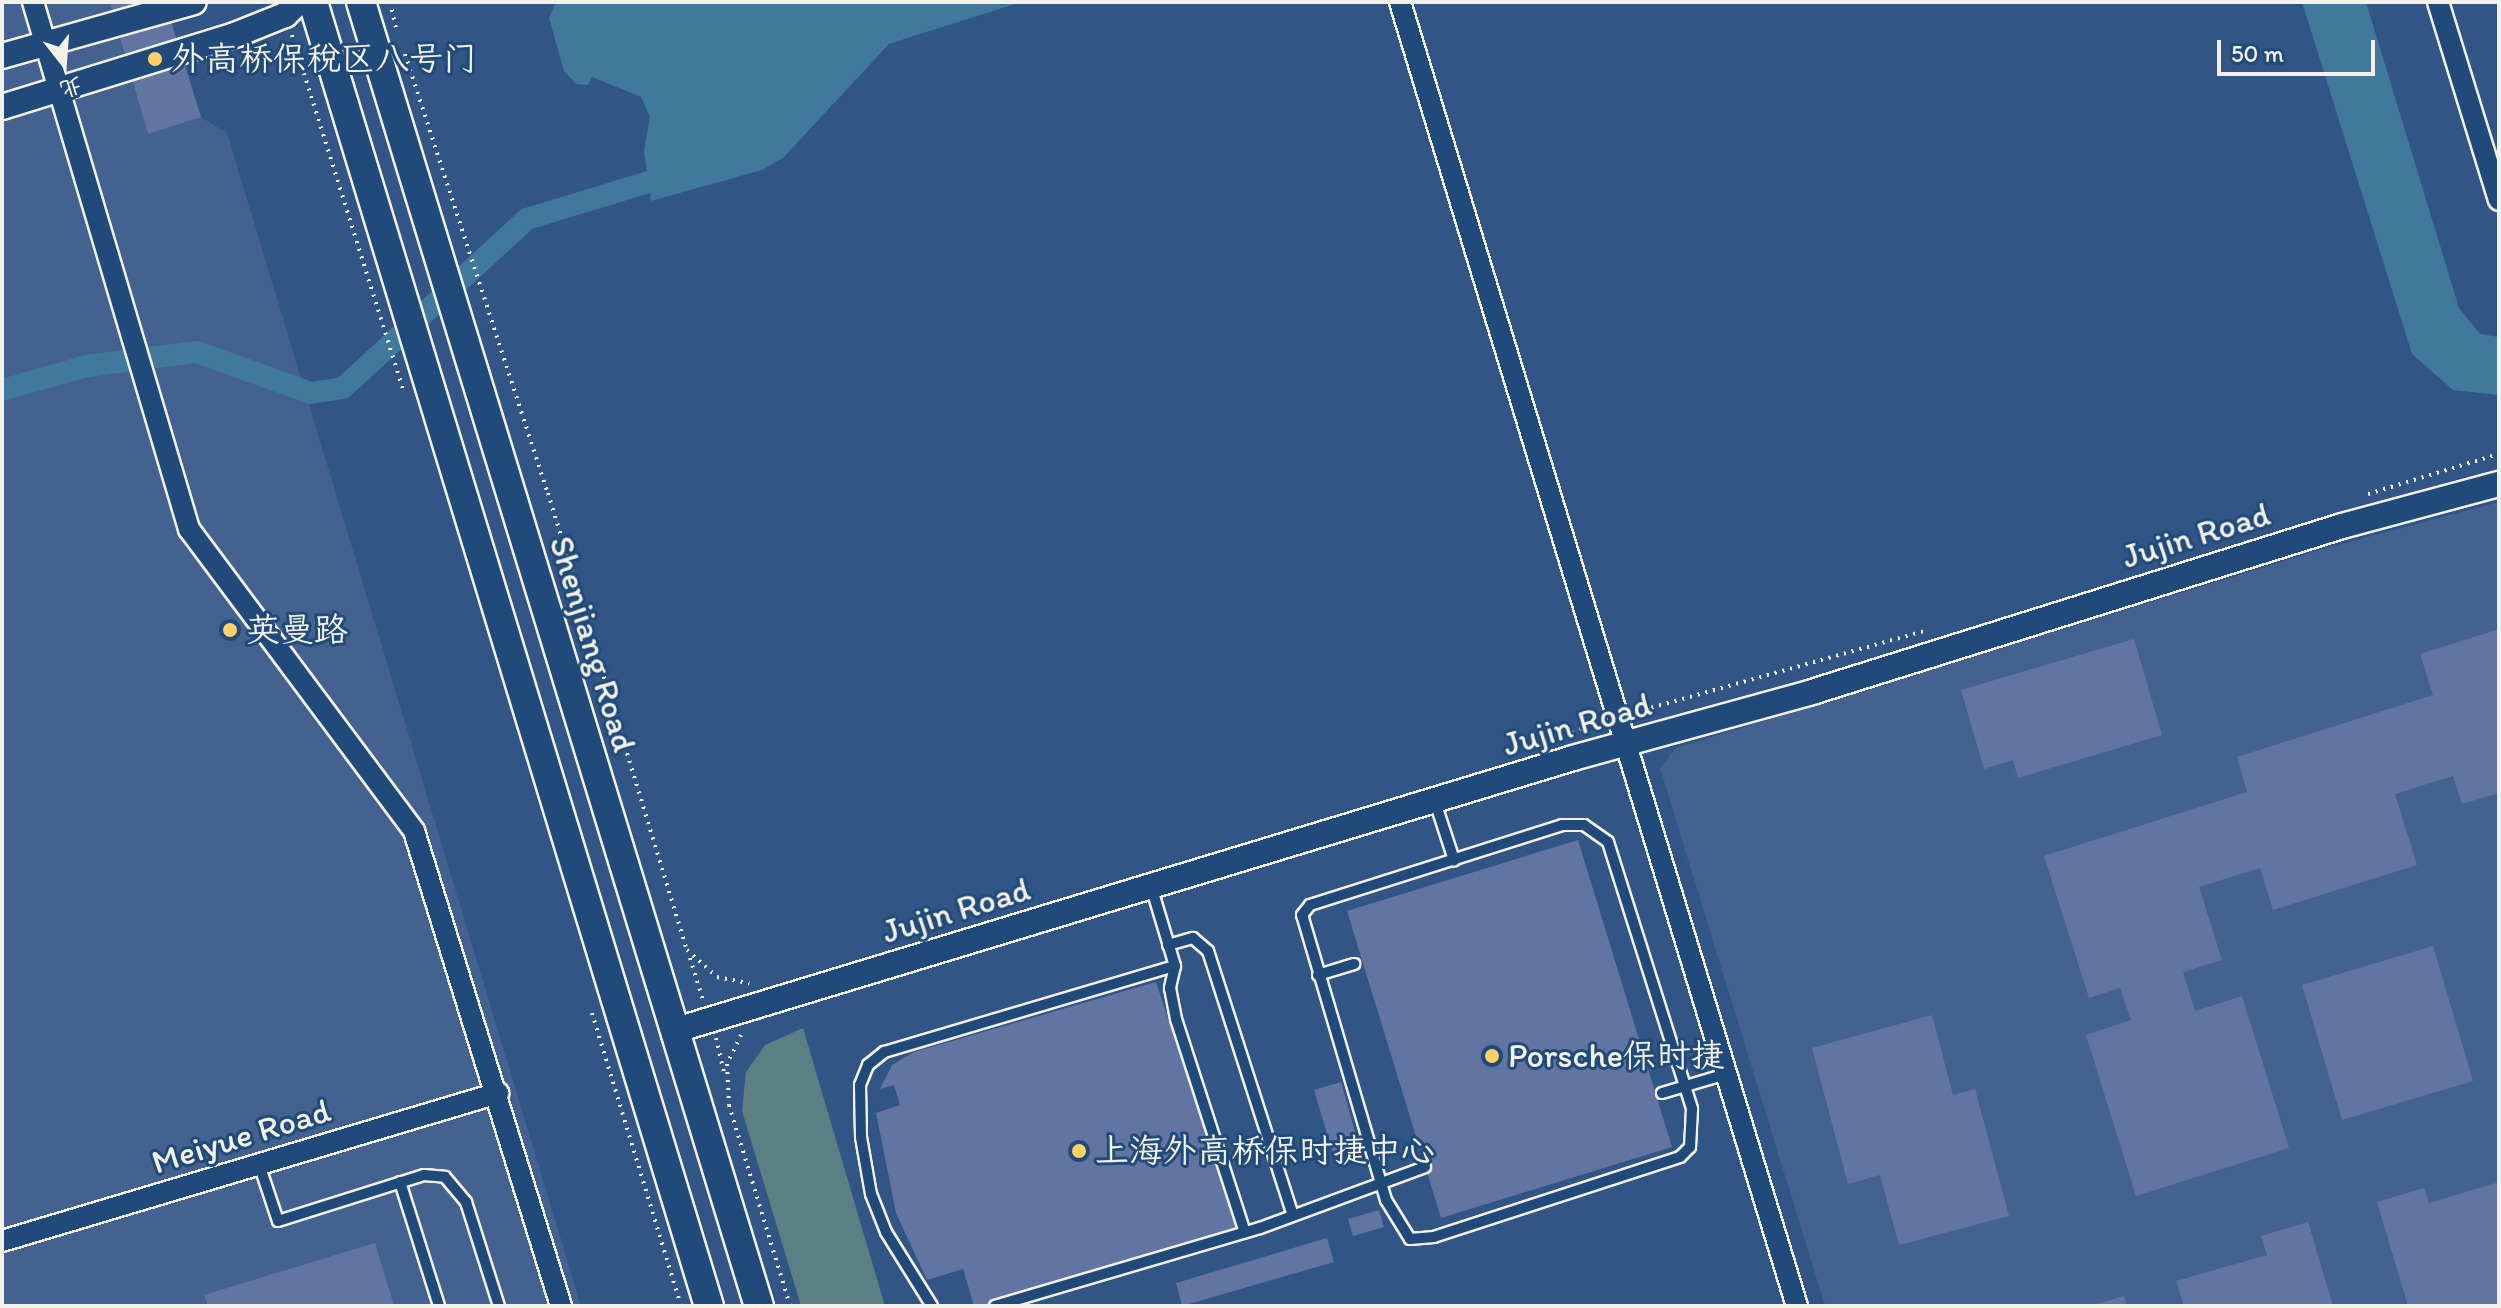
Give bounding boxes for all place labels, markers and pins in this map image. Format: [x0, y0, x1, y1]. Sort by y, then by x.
place label: 外高桥保税区八号门 [171, 39, 477, 79]
marker: 外高桥保税区八号门 [146, 50, 164, 68]
place label: 英曼路 [246, 610, 348, 650]
marker: 英曼路 [221, 621, 239, 639]
place label: Porsche保时捷 [1508, 1036, 1725, 1076]
marker: Porsche保时捷 [1483, 1047, 1501, 1065]
place label: 上海外高桥保时捷中心 [1095, 1131, 1435, 1171]
marker: 上海外高桥保时捷中心 [1070, 1142, 1088, 1160]

